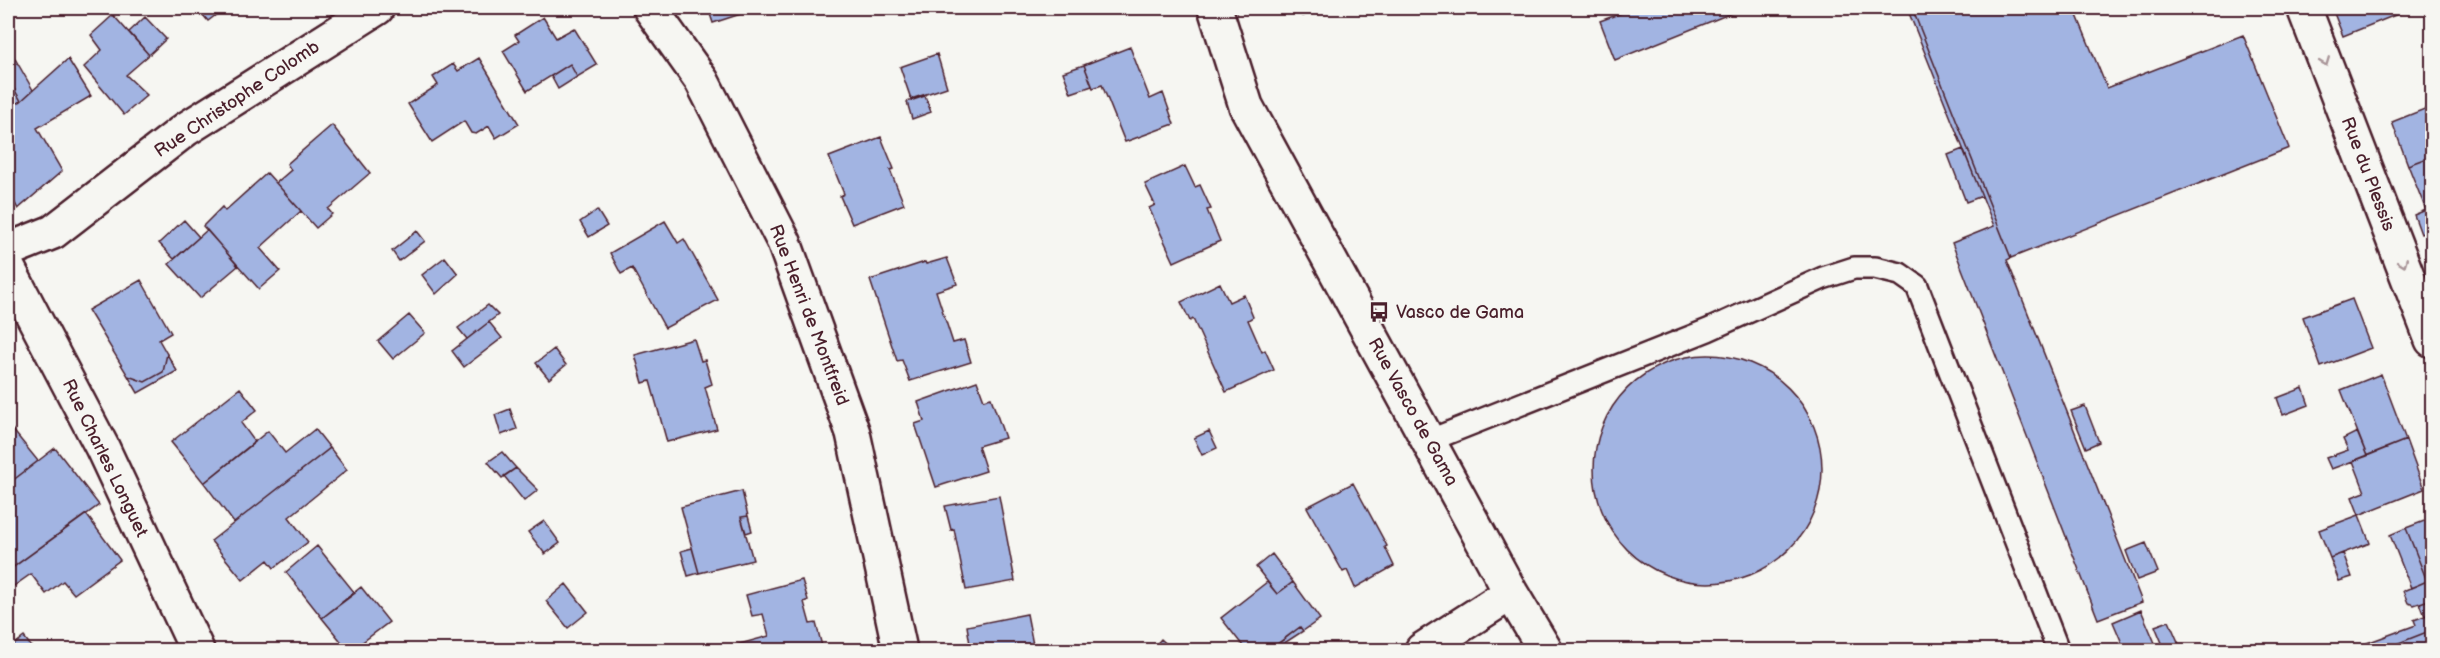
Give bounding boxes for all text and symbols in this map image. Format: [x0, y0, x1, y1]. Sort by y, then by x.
street label: Rue Christophe Colomb [151, 36, 323, 162]
one-way arrow [2317, 56, 2330, 67]
street label: Rue du Plessis [2337, 114, 2399, 234]
street label: Rue Henri de Montfreid [765, 222, 853, 408]
one-way arrow [2396, 257, 2408, 268]
bus stop icon: Vasco de Gama [1367, 300, 1391, 324]
place label: Vasco de Gama [1396, 302, 1524, 323]
street label: Rue Vasco de Gama [1364, 334, 1462, 490]
street label: Rue Charles Longuet [58, 376, 153, 541]

